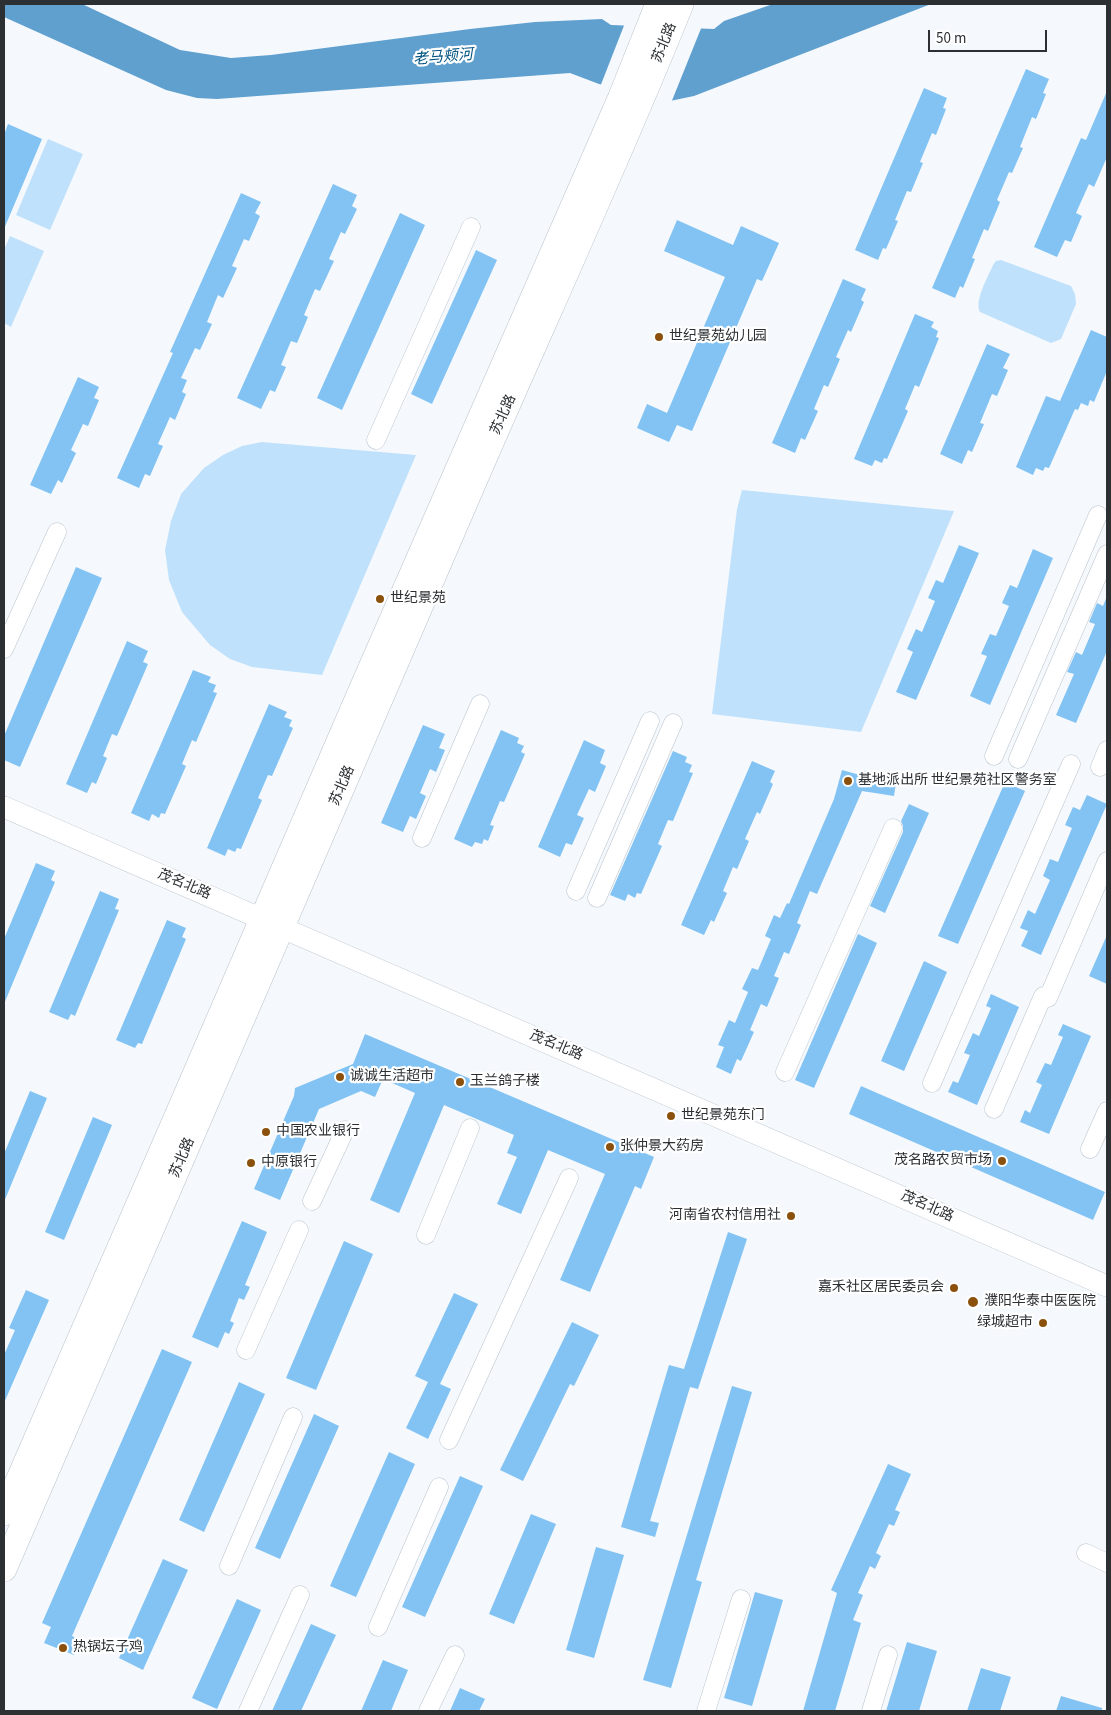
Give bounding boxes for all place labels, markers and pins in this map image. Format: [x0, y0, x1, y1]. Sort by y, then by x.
place label: 世纪景苑幼儿园 [669, 329, 767, 345]
marker: 世纪景苑幼儿园 [653, 331, 665, 343]
place label: 世纪景苑 [390, 591, 446, 607]
marker: 世纪景苑 [374, 593, 386, 605]
place label: 基地派出所 世纪景苑社区警务室 [858, 773, 1057, 789]
marker: 基地派出所 世纪景苑社区警务室 [842, 775, 854, 787]
place label: 诚诚生活超市 [350, 1069, 434, 1085]
marker: 诚诚生活超市 [334, 1071, 346, 1083]
place label: 玉兰鸽子楼 [470, 1074, 540, 1090]
marker: 玉兰鸽子楼 [454, 1076, 466, 1088]
place label: 世纪景苑东门 [681, 1108, 765, 1124]
marker: 世纪景苑东门 [665, 1110, 677, 1122]
place label: 中国农业银行 [276, 1124, 360, 1140]
marker: 中国农业银行 [260, 1126, 272, 1138]
place label: 张仲景大药房 [620, 1139, 704, 1155]
marker: 张仲景大药房 [604, 1141, 616, 1153]
place label: 茂名路农贸市场 [894, 1153, 992, 1169]
place label: 中原银行 [261, 1155, 317, 1171]
marker: 茂名路农贸市场 [996, 1155, 1008, 1167]
marker: 中原银行 [245, 1157, 257, 1169]
place label: 河南省农村信用社 [669, 1208, 781, 1224]
marker: 河南省农村信用社 [785, 1210, 797, 1222]
place label: 嘉禾社区居民委员会 [818, 1280, 944, 1296]
marker: 嘉禾社区居民委员会 [948, 1282, 960, 1294]
place label: 濮阳华泰中医医院 [984, 1294, 1096, 1310]
marker: 濮阳华泰中医医院 [966, 1295, 980, 1309]
place label: 绿城超市 [977, 1315, 1033, 1331]
marker: 绿城超市 [1037, 1317, 1049, 1329]
place label: 热锅坛子鸡 [73, 1640, 143, 1656]
marker: 热锅坛子鸡 [57, 1642, 69, 1654]

